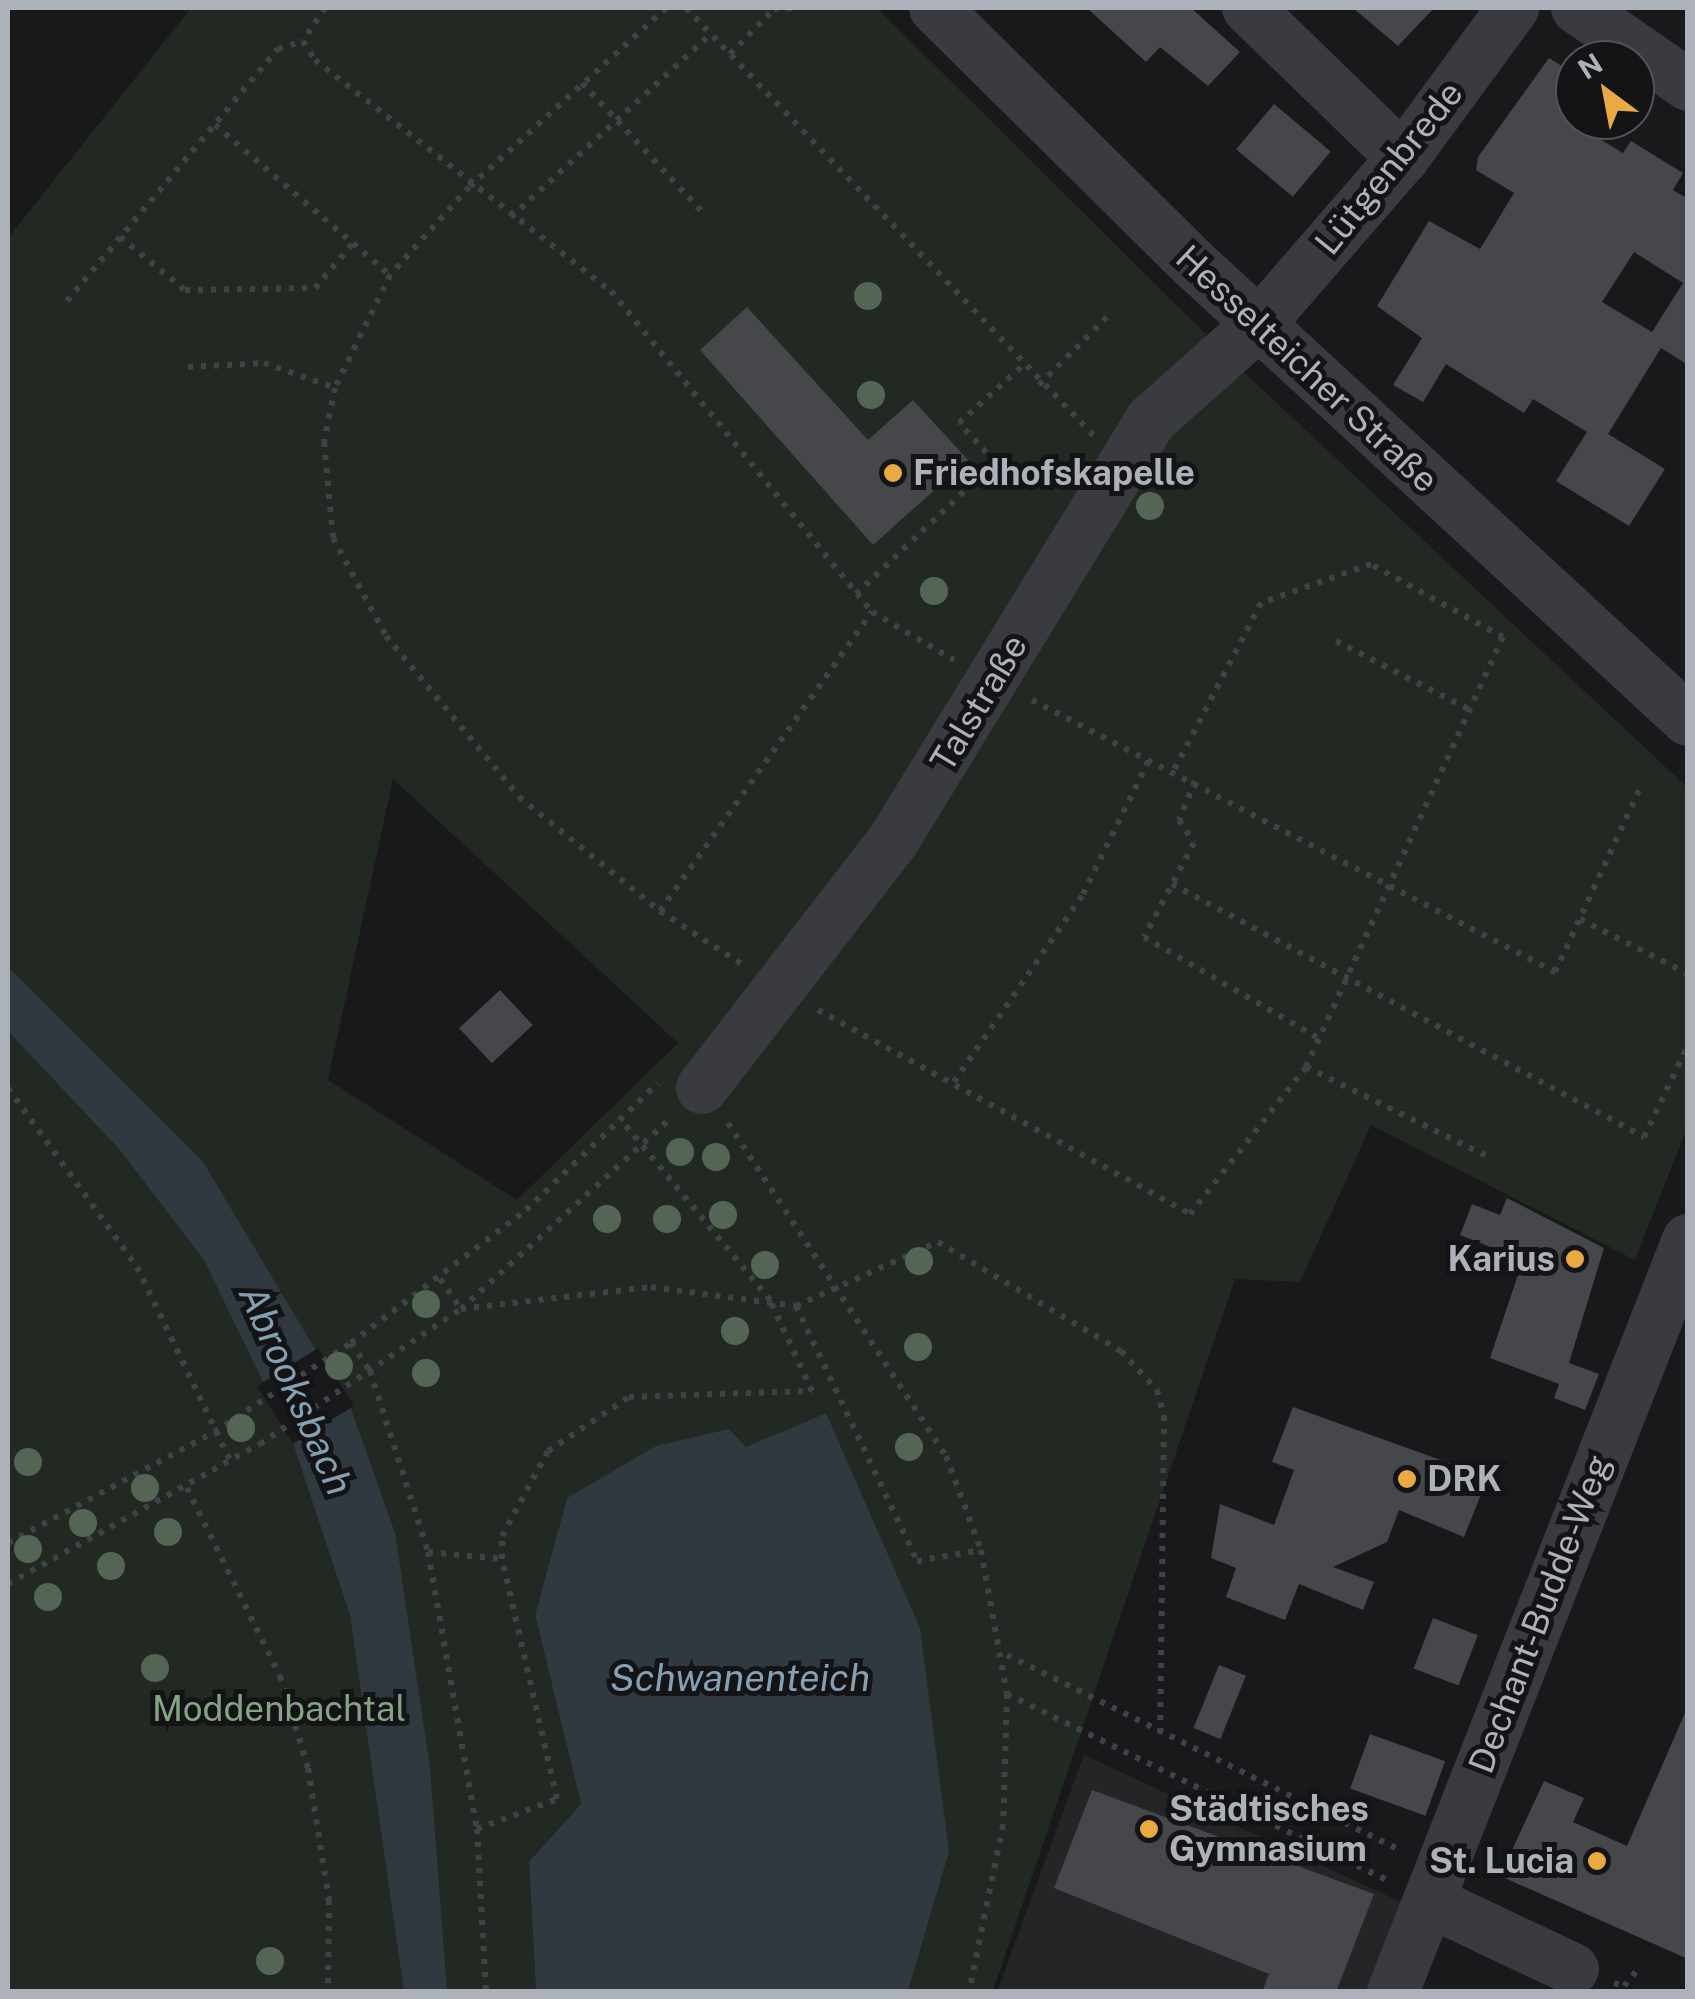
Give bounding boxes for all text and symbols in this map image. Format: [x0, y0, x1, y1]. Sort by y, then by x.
north arrow [1555, 40, 1655, 140]
text: N [1572, 46, 1608, 86]
street label: Lütgenbrede [1306, 73, 1472, 263]
street label: Hesselteicher Straße [1167, 237, 1447, 501]
place label: Friedhofskapelle [913, 452, 1195, 494]
marker: Friedhofskapelle [882, 462, 904, 484]
street label: Talstraße [922, 627, 1036, 779]
place label: Karius [1447, 1238, 1555, 1280]
marker: Karius [1564, 1248, 1586, 1270]
water label: Abrooksbach [229, 1278, 363, 1502]
street label: Dechant-Budde-Weg [1460, 1449, 1620, 1779]
place label: DRK [1427, 1458, 1502, 1500]
marker: DRK [1396, 1468, 1418, 1490]
water label: Schwanenteich [610, 1655, 870, 1701]
park label: Moddenbachtal [152, 1688, 406, 1730]
place label: Städtisches Gymnasium [1169, 1788, 1369, 1870]
marker: Städtisches Gymnasium [1138, 1818, 1160, 1840]
place label: St. Lucia [1429, 1840, 1574, 1882]
marker: St. Lucia [1584, 1848, 1610, 1874]

